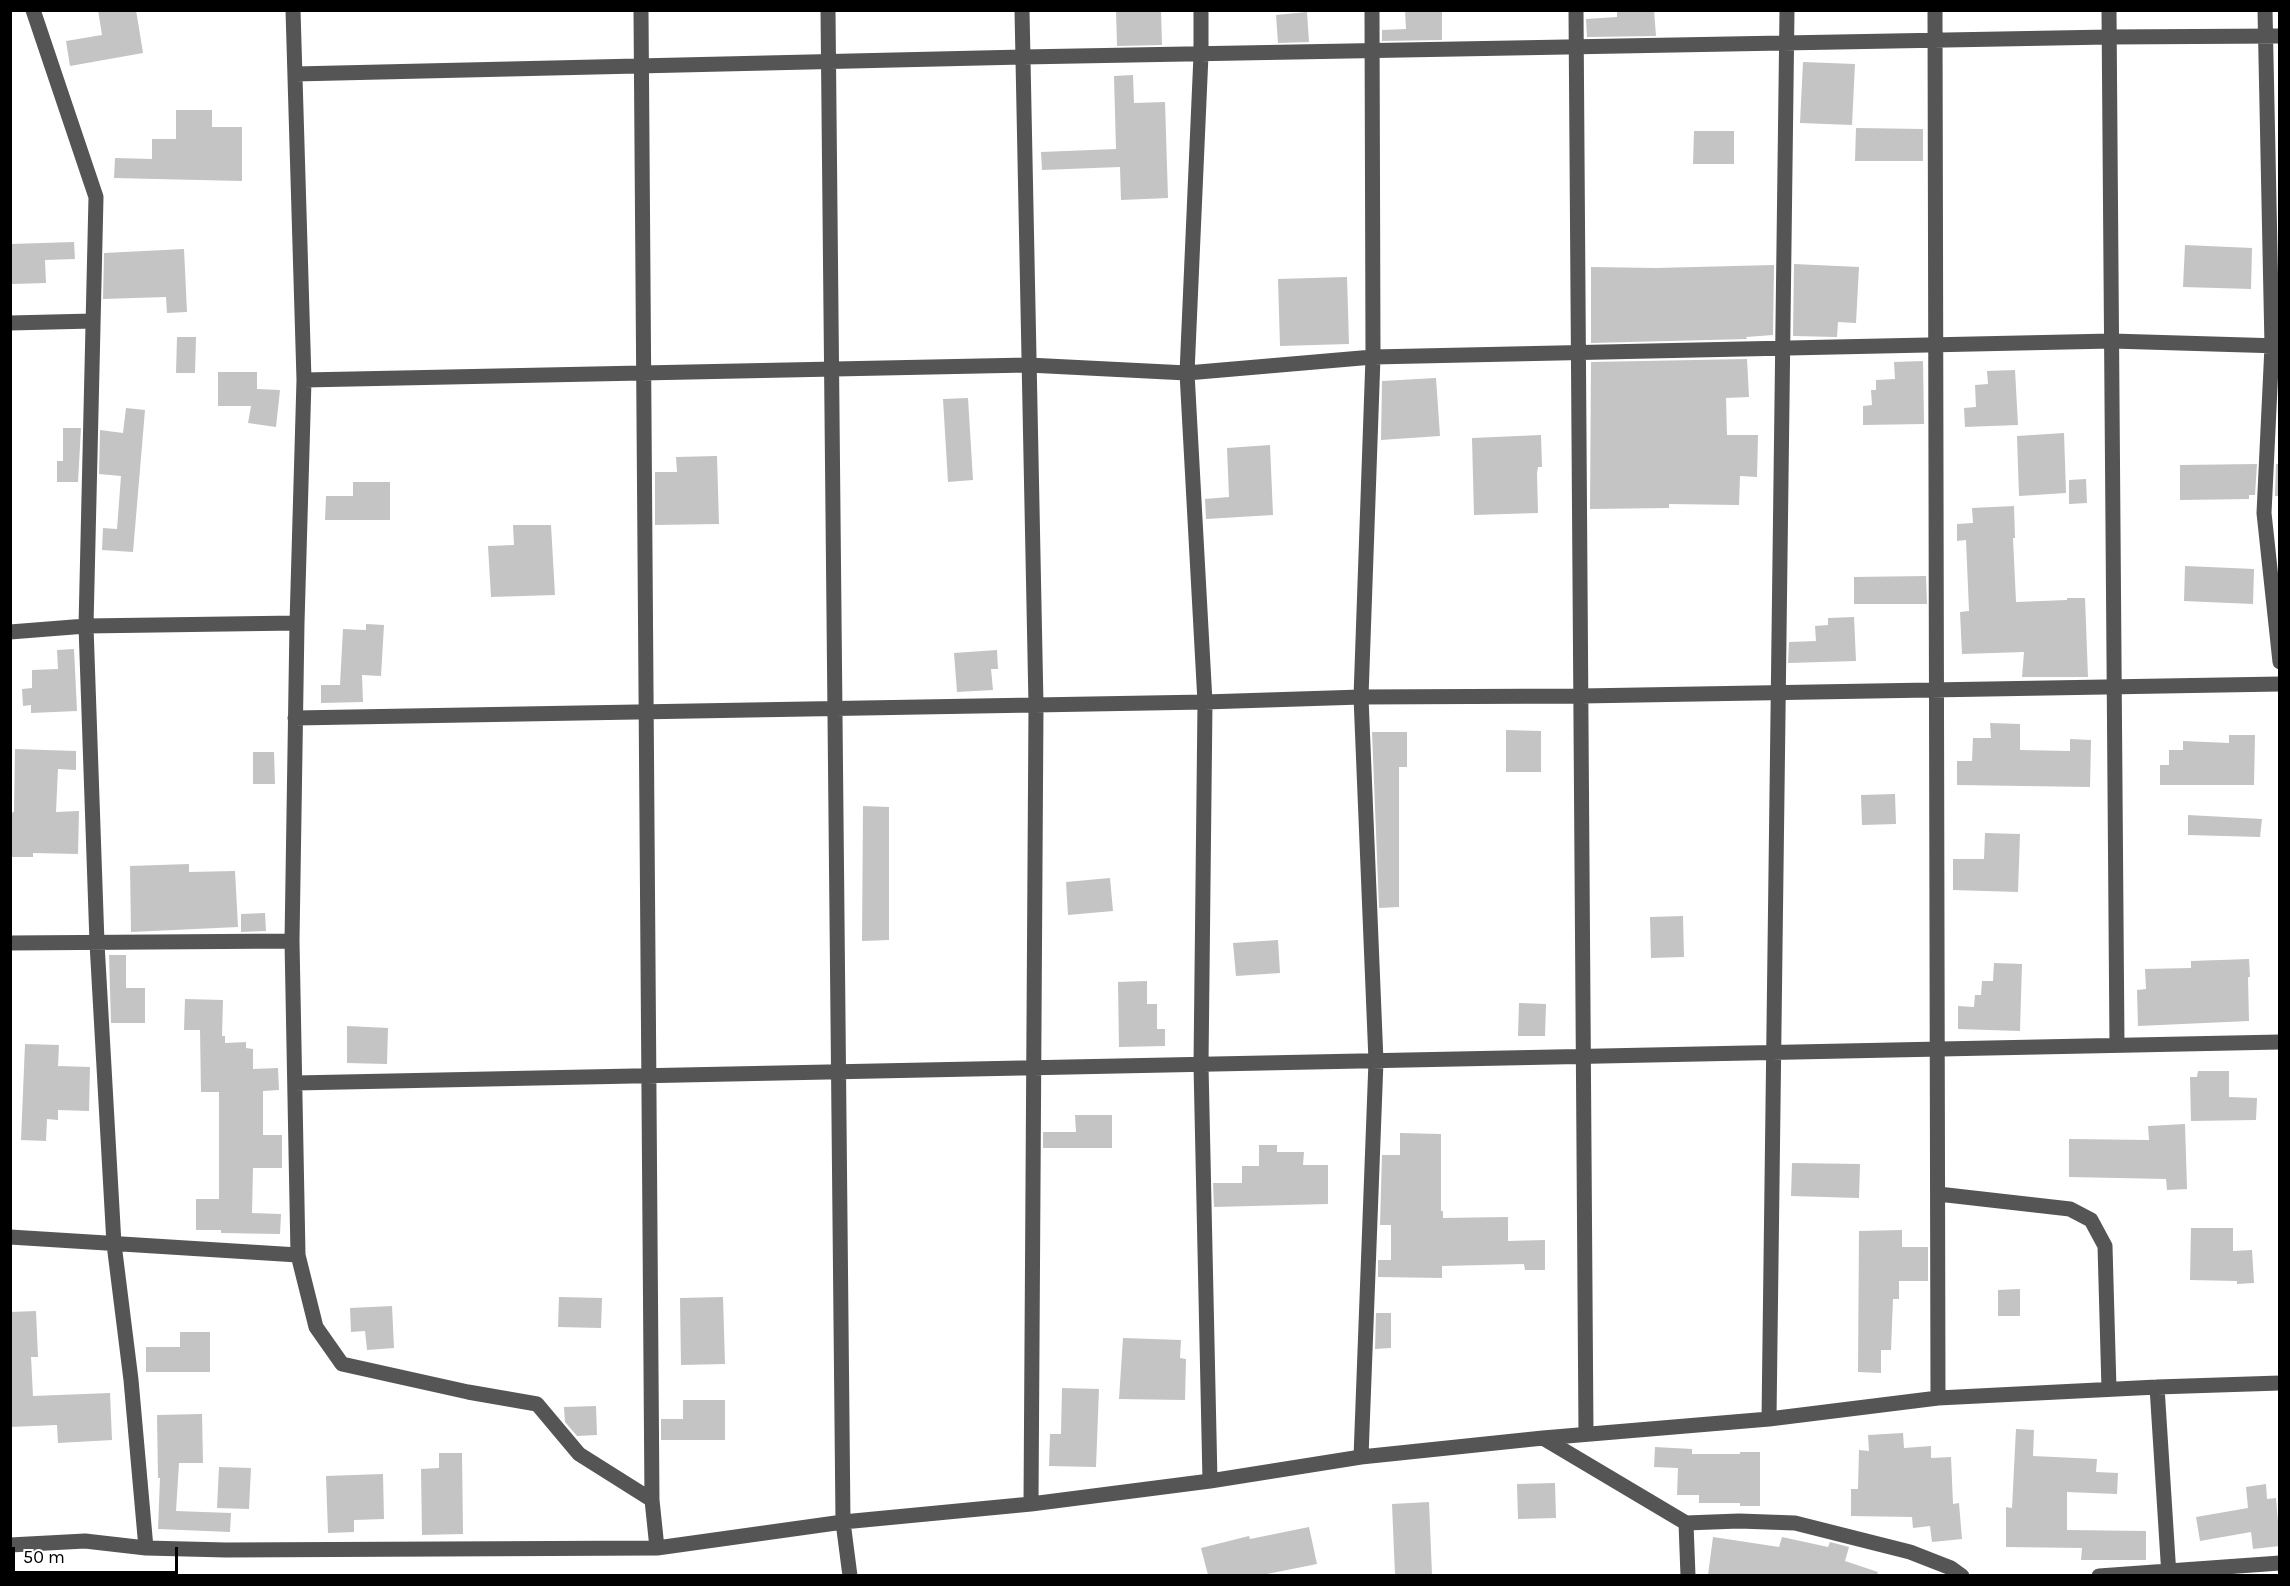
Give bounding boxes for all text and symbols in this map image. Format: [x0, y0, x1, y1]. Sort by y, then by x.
scale bar [15, 1535, 182, 1573]
text: 50 m [23, 1546, 65, 1568]

